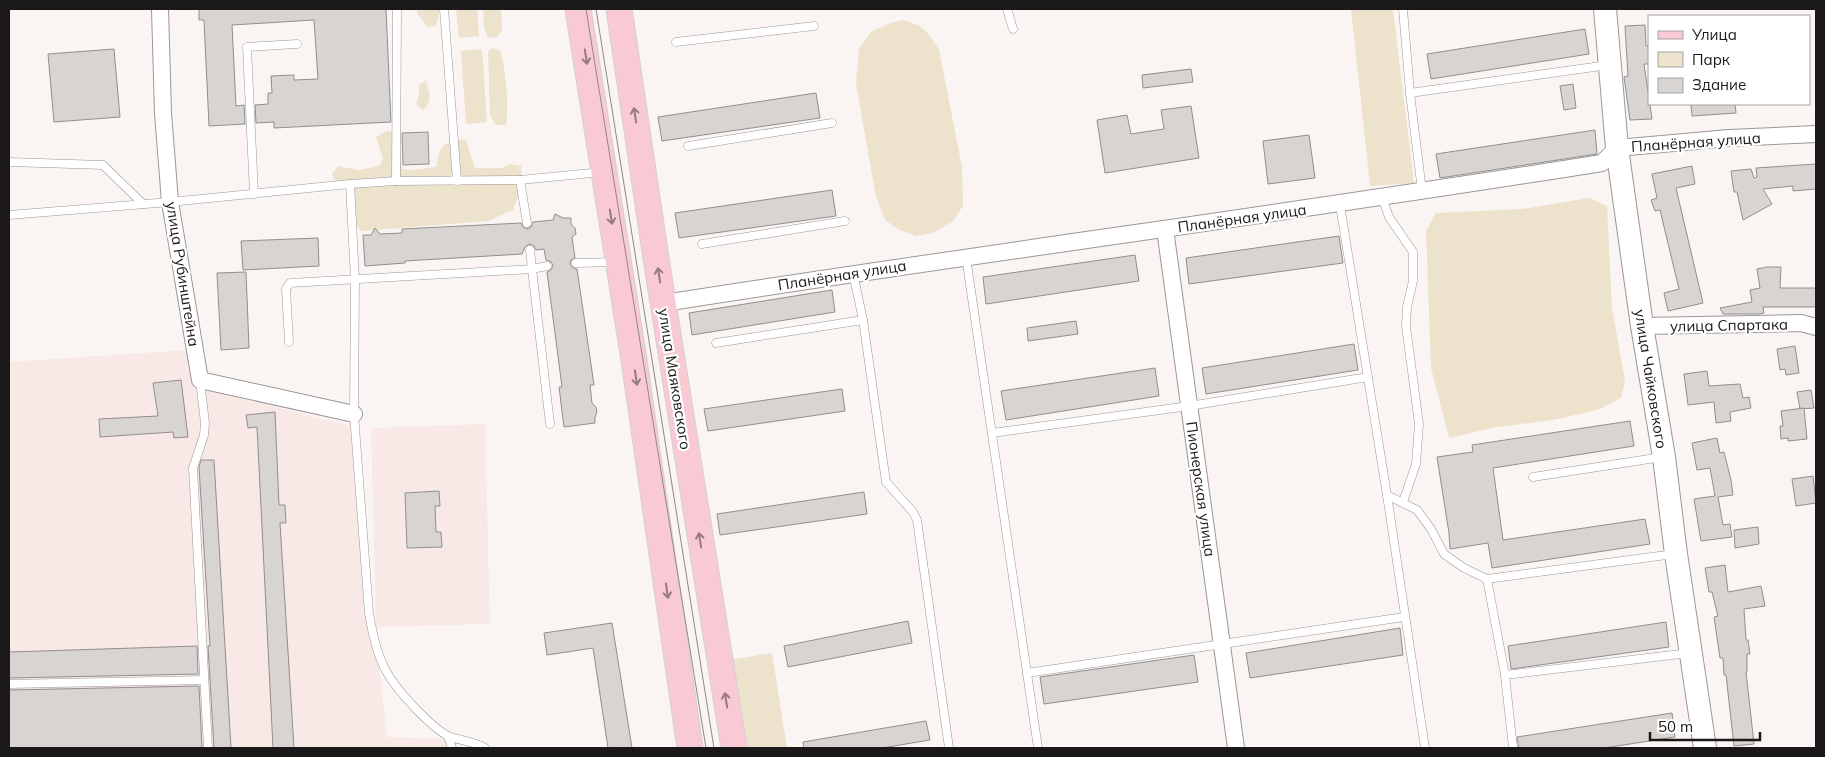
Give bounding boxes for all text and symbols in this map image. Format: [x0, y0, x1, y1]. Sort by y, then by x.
legend [1648, 15, 1810, 105]
text: Улица [1691, 25, 1737, 44]
one-way arrow [581, 49, 591, 65]
text: Парк [1692, 50, 1731, 69]
text: Здание [1692, 75, 1746, 94]
one-way arrow [630, 107, 640, 123]
street label: Планёрная улица [1631, 128, 1761, 156]
street label: улица Рубинштейна [162, 200, 204, 348]
street label: Планёрная улица [1176, 200, 1308, 236]
one-way arrow [607, 209, 617, 225]
street label: Планёрная улица [776, 255, 908, 295]
one-way arrow [654, 268, 664, 284]
street label: улица Маяковского [654, 307, 696, 451]
street label: улица Чайковского [1631, 308, 1671, 450]
street label: улица Спартака [1670, 314, 1788, 336]
one-way arrow [631, 370, 641, 386]
street label: Пионерская улица [1182, 420, 1220, 558]
one-way arrow [695, 532, 705, 548]
one-way arrow [662, 582, 672, 598]
one-way arrow [720, 693, 730, 709]
scale bar [1650, 710, 1760, 742]
text: 50 m [1658, 717, 1693, 736]

